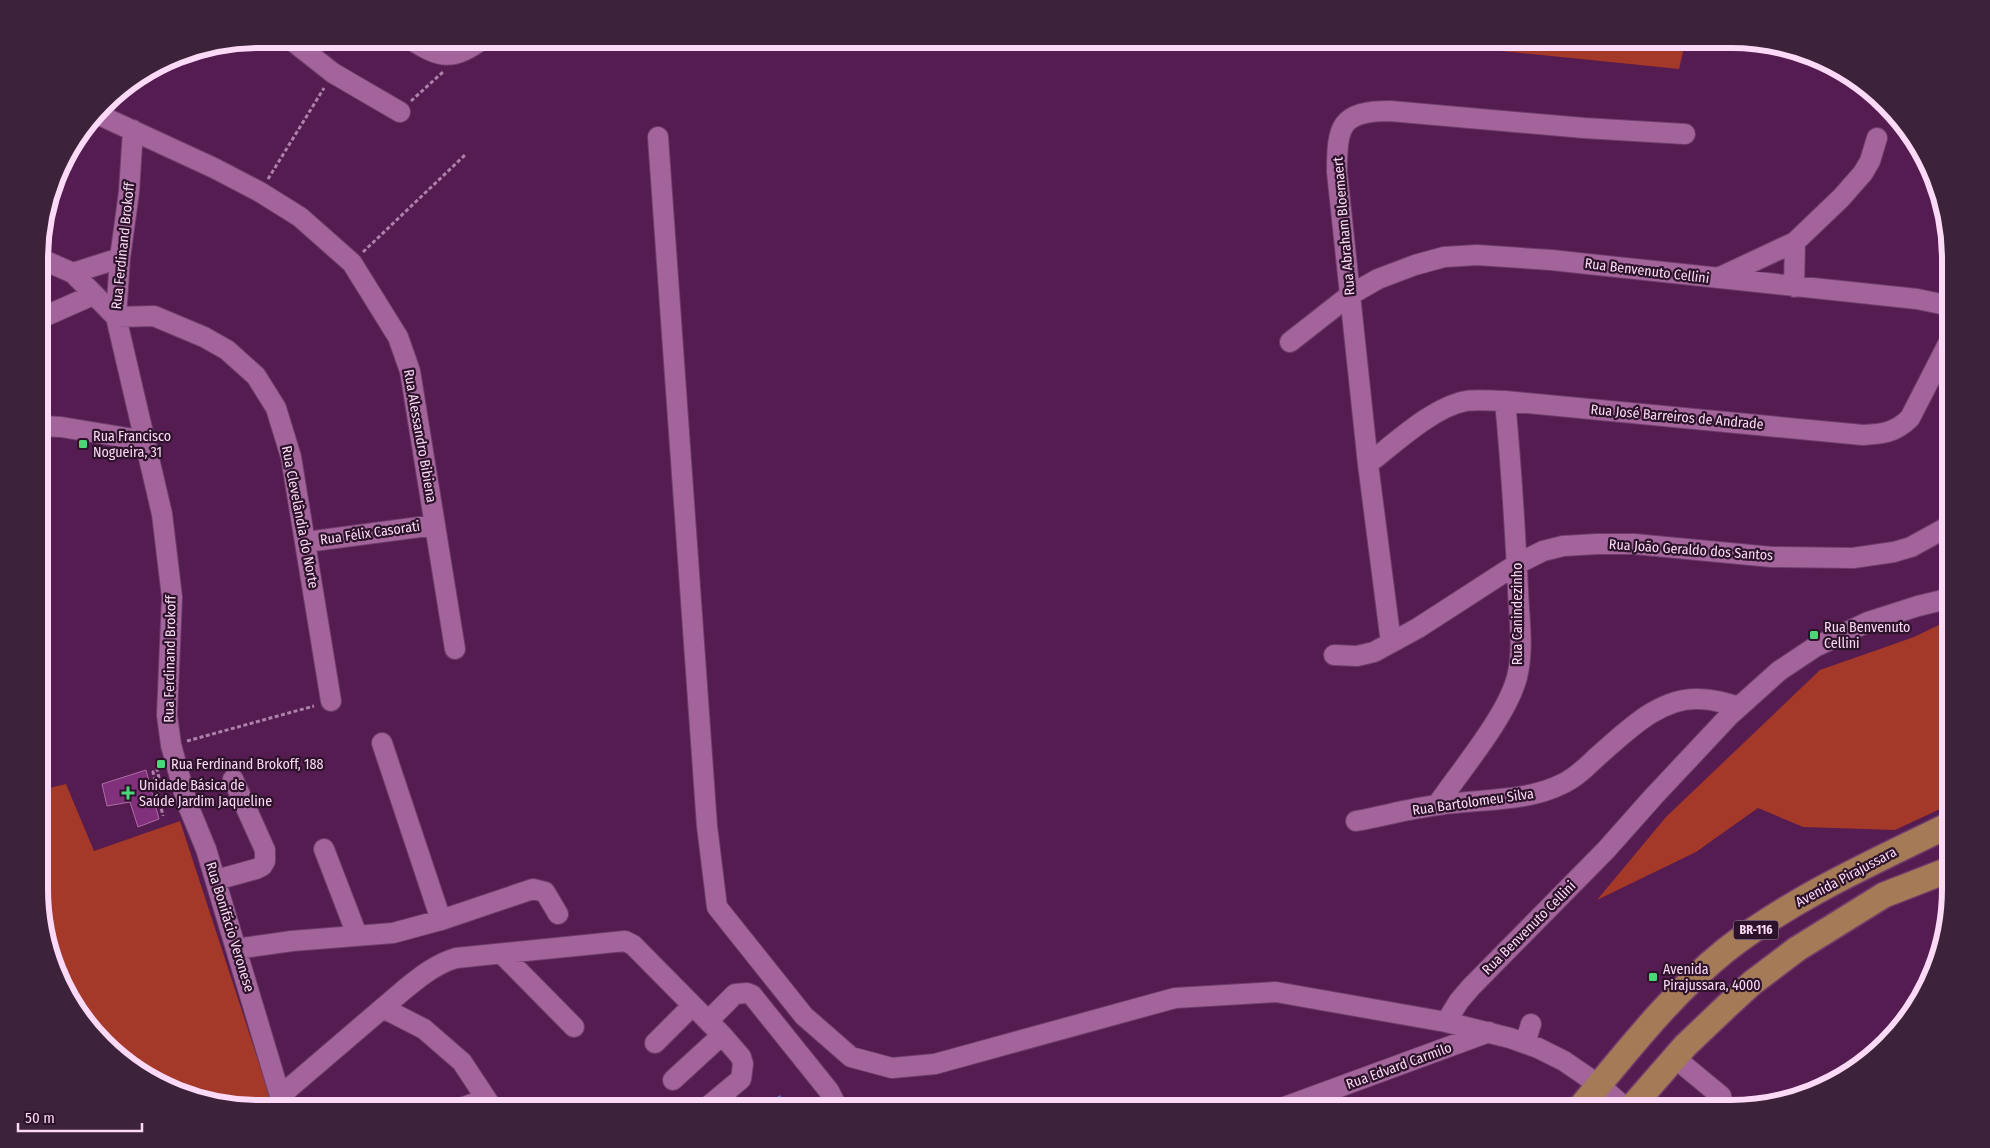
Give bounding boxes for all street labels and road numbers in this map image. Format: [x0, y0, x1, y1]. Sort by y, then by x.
street label: Rua Abraham Bloemaert [1329, 156, 1359, 296]
street label: Rua Ferdinand Brokoff [108, 180, 138, 310]
street label: Rua Benvenuto Cellini [1584, 255, 1710, 287]
street label: Rua Alessandro Bibiena [400, 368, 440, 504]
street label: Rua José Barreiros de Andrade [1590, 401, 1764, 433]
street label: Rua Clevelândia do Norte [278, 444, 322, 590]
street label: Rua Félix Casorati [319, 518, 421, 548]
street label: Rua João Geraldo dos Santos [1608, 536, 1774, 564]
street label: Rua Canindezinho [1509, 563, 1526, 665]
street label: Rua Ferdinand Brokoff [160, 593, 180, 723]
street label: Rua Bartolomeu Silva [1411, 785, 1535, 819]
street label: Avenida Pirajussara [1793, 843, 1899, 911]
street label: Rua Bonifácio Veronese [202, 860, 258, 994]
street label: Rua Benvenuto Cellini [1479, 878, 1579, 978]
road number: BR-116 [1734, 920, 1778, 940]
street label: Rua Edvard Carmilo [1344, 1039, 1454, 1093]

